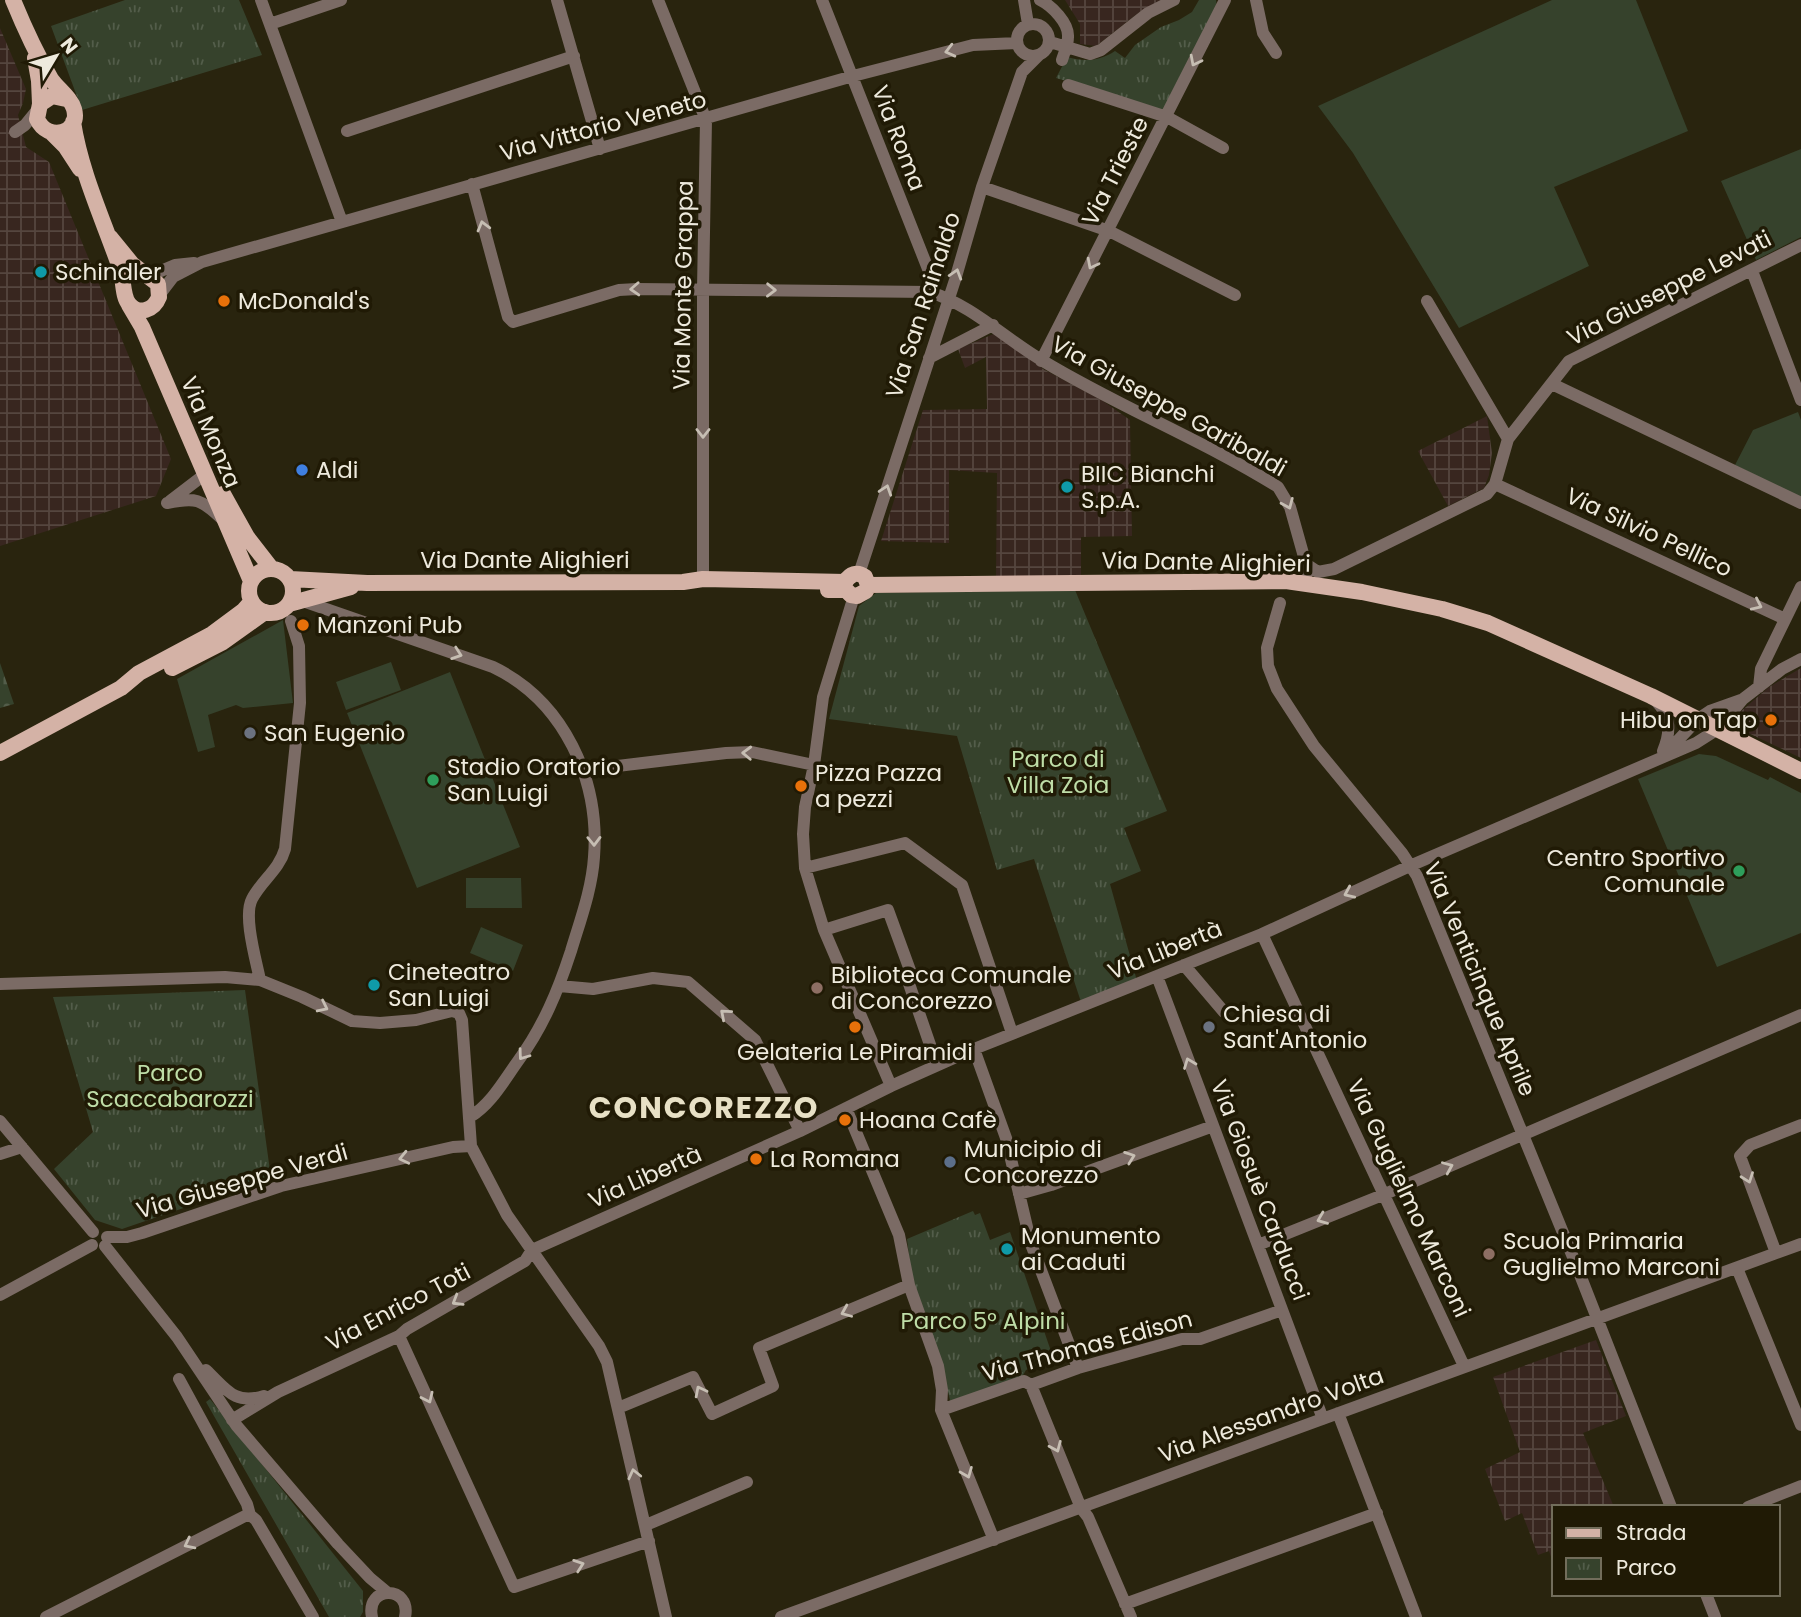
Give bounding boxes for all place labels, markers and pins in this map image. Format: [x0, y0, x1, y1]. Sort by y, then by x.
place label: Schindler [55, 256, 162, 288]
marker: Schindler [33, 264, 49, 280]
place label: McDonald's [238, 285, 370, 317]
marker: McDonald's [216, 293, 232, 309]
place label: Aldi [316, 454, 358, 486]
place label: BIIC Bianchi S.p.A. [1081, 458, 1215, 516]
marker: Aldi [294, 462, 310, 478]
marker: BIIC Bianchi S.p.A. [1059, 479, 1075, 495]
place label: Manzoni Pub [317, 609, 462, 641]
marker: Manzoni Pub [295, 617, 311, 633]
place label: Hibu on Tap [1620, 704, 1757, 736]
marker: Hibu on Tap [1763, 712, 1779, 728]
place label: San Eugenio [264, 717, 405, 749]
marker: San Eugenio [242, 725, 258, 741]
place label: Stadio Oratorio San Luigi [447, 751, 621, 809]
place label: Pizza Pazza a pezzi [815, 757, 942, 815]
marker: Stadio Oratorio San Luigi [425, 772, 441, 788]
marker: Pizza Pazza a pezzi [793, 778, 809, 794]
place label: Centro Sportivo Comunale [1546, 842, 1725, 900]
marker: Centro Sportivo Comunale [1731, 863, 1747, 879]
place label: Cineteatro San Luigi [388, 956, 510, 1014]
place label: Biblioteca Comunale di Concorezzo [831, 959, 1072, 1017]
marker: Cineteatro San Luigi [366, 977, 382, 993]
marker: Biblioteca Comunale di Concorezzo [809, 980, 825, 996]
place label: Chiesa di Sant'Antonio [1223, 998, 1367, 1056]
marker: Gelateria Le Piramidi [847, 1019, 863, 1035]
marker: Chiesa di Sant'Antonio [1201, 1019, 1217, 1035]
place label: Gelateria Le Piramidi [737, 1036, 973, 1068]
place label: Hoana Cafè [859, 1104, 997, 1136]
marker: Hoana Cafè [837, 1112, 853, 1128]
place label: Municipio di Concorezzo [964, 1133, 1102, 1191]
place label: La Romana [770, 1143, 900, 1175]
marker: La Romana [748, 1151, 764, 1167]
marker: Municipio di Concorezzo [942, 1154, 958, 1170]
place label: Monumento ai Caduti [1021, 1220, 1161, 1278]
place label: Scuola Primaria Guglielmo Marconi [1503, 1225, 1720, 1283]
marker: Monumento ai Caduti [999, 1241, 1015, 1257]
marker: Scuola Primaria Guglielmo Marconi [1481, 1246, 1497, 1262]

